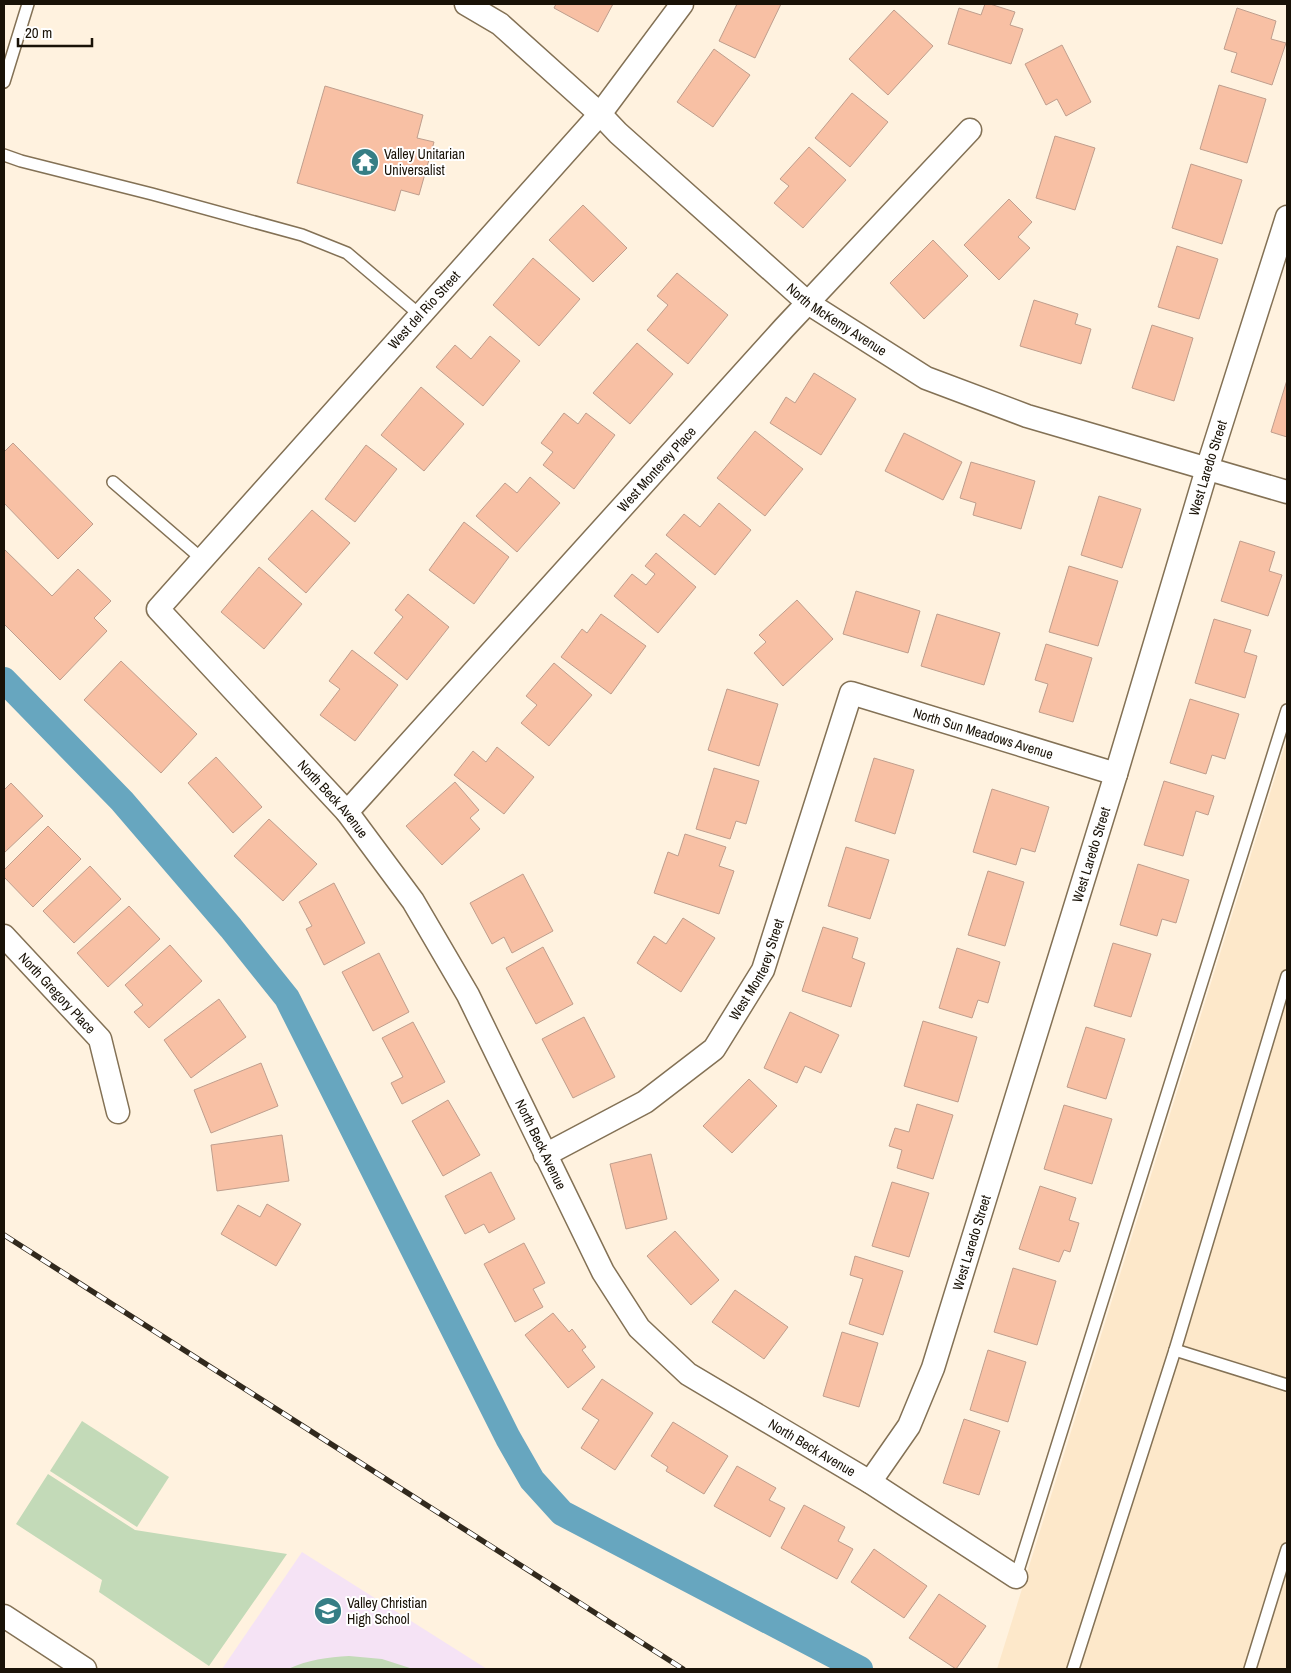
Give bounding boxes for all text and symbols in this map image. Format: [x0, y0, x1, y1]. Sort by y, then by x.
scale bar [18, 15, 91, 47]
text: 20 m [25, 22, 52, 43]
place label: Valley Unitarian Universalist [384, 145, 465, 179]
temple icon: Valley Unitarian Universalist [350, 147, 380, 177]
street label: West del Rio Street [384, 267, 464, 353]
street label: North McKemy Avenue [783, 279, 890, 360]
street label: West Laredo Street [1185, 418, 1231, 518]
street label: West Monterey Place [613, 423, 700, 516]
street label: North Sun Meadows Avenue [911, 704, 1055, 763]
street label: North Beck Avenue [294, 756, 372, 841]
street label: West Laredo Street [1068, 805, 1114, 905]
street label: West Monterey Street [725, 916, 788, 1024]
street label: North Gregory Place [15, 949, 99, 1038]
street label: North Beck Avenue [511, 1096, 570, 1192]
street label: West Laredo Street [948, 1193, 995, 1293]
street label: North Beck Avenue [765, 1415, 859, 1480]
place label: Valley Christian High School [347, 1594, 427, 1628]
school or university icon: Valley Christian High School [313, 1596, 343, 1626]

